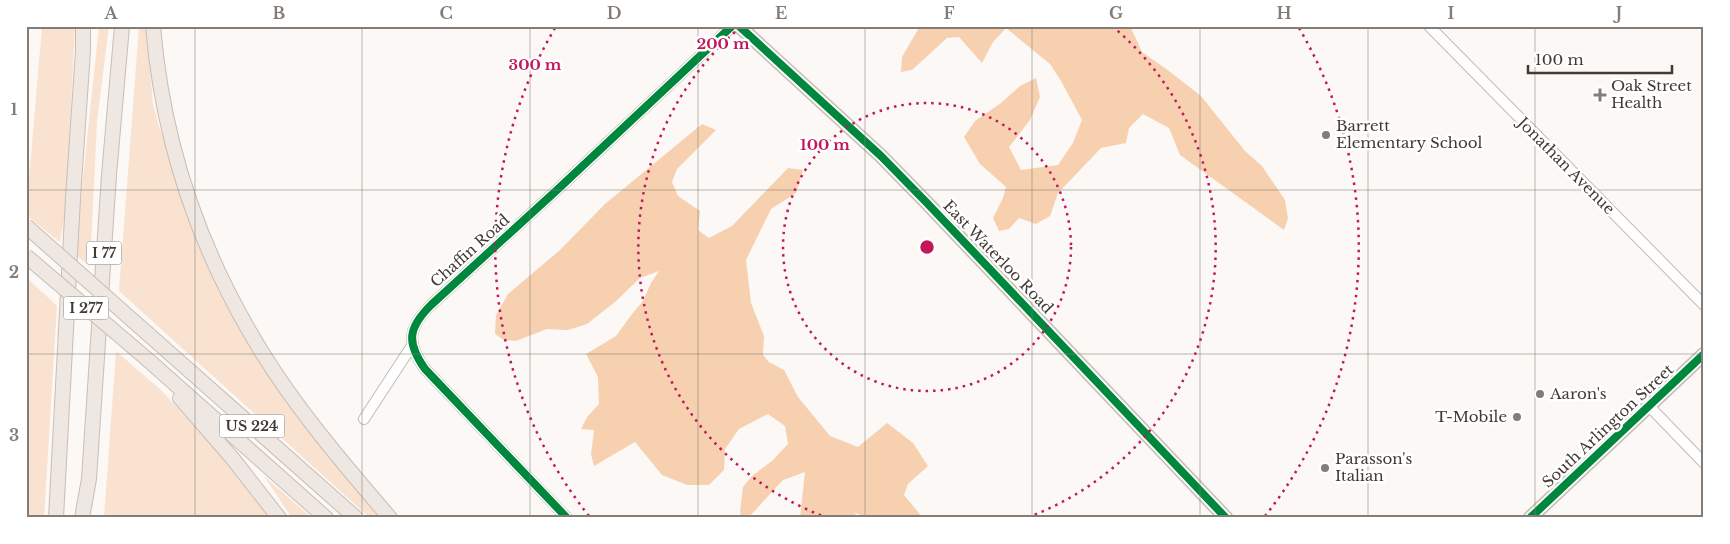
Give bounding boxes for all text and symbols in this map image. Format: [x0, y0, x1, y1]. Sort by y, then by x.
text: A [104, 3, 119, 23]
text: B [273, 3, 286, 23]
text: C [439, 3, 453, 23]
text: D [607, 3, 621, 23]
text: E [775, 3, 787, 23]
text: F [943, 3, 955, 23]
text: G [1109, 3, 1123, 23]
text: H [1276, 3, 1292, 23]
text: I [1448, 3, 1455, 23]
text: J [1613, 3, 1622, 23]
text: 200 m [697, 34, 750, 53]
scale bar [1528, 42, 1671, 74]
text: 100 m [1535, 50, 1584, 69]
text: 300 m [509, 55, 562, 74]
place label: Oak Street Health [1611, 76, 1692, 112]
marker: Oak Street Health [1593, 88, 1607, 102]
text: 1 [11, 99, 18, 119]
street label: Jonathan Avenue [1512, 112, 1619, 218]
place label: Barrett Elementary School [1336, 116, 1483, 152]
marker: Barrett Elementary School [1320, 129, 1332, 141]
text: 100 m [800, 135, 850, 154]
street label: East Waterloo Road [939, 196, 1057, 317]
street label: Chaffin Road [426, 210, 513, 291]
centre of rings [918, 238, 936, 256]
road number: I 77 [86, 242, 122, 264]
text: 2 [9, 262, 19, 282]
road number: I 277 [64, 296, 108, 320]
street label: South Arlington Street [1538, 360, 1677, 491]
place label: Aaron's [1549, 384, 1607, 403]
marker: Aaron's [1534, 388, 1546, 400]
place label: T-Mobile [1435, 407, 1507, 426]
marker: T-Mobile [1511, 411, 1523, 423]
road number: US 224 [220, 414, 284, 438]
text: 3 [9, 425, 19, 445]
place label: Parasson's Italian [1335, 449, 1412, 485]
marker: Parasson's Italian [1319, 462, 1331, 474]

